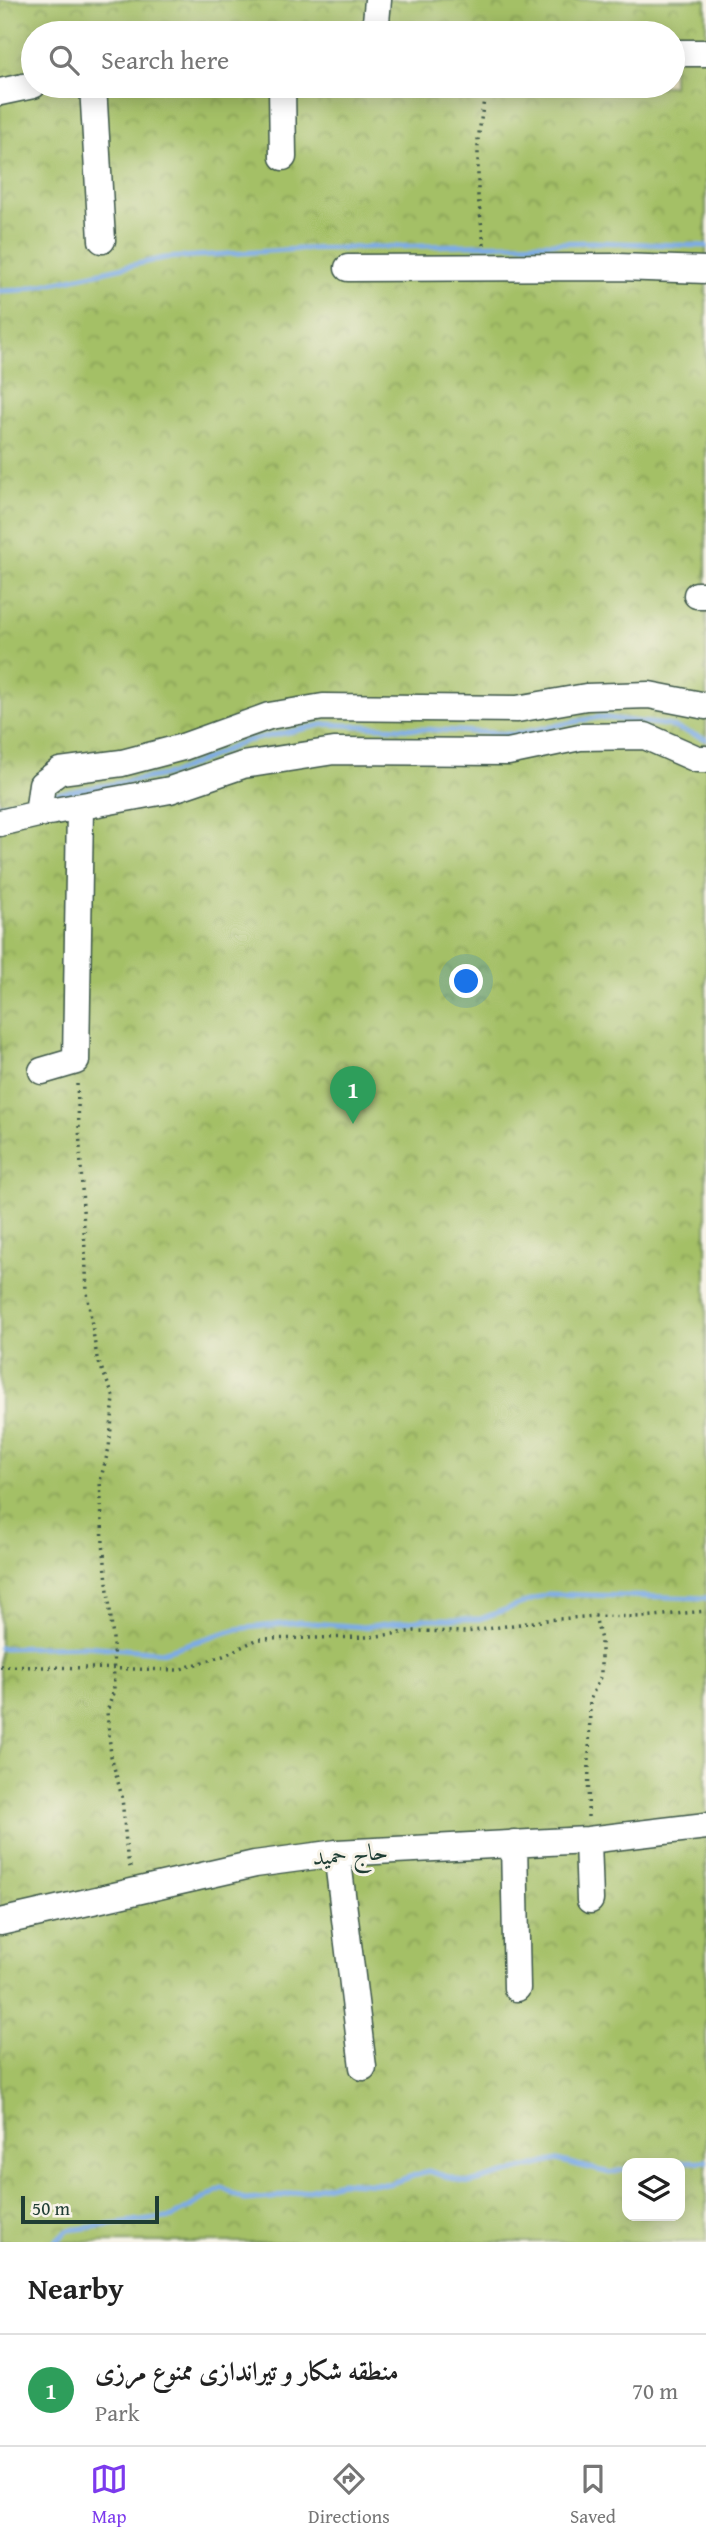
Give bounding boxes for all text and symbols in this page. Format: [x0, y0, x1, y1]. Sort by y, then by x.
search box [21, 21, 685, 98]
text: Search here [101, 40, 229, 79]
icon: search [45, 41, 83, 79]
your location [449, 964, 483, 998]
pin: 1 [330, 1066, 376, 1124]
street label: حاج حمید [311, 1833, 390, 1878]
map controls [622, 2158, 685, 2221]
button: layers [622, 2158, 685, 2221]
scale bar [21, 2193, 159, 2225]
text: 50 m [32, 2194, 70, 2222]
text: Nearby [28, 2266, 124, 2310]
text: منطقه شکار و تیراندازی ممنوع مرزی [95, 2351, 399, 2390]
text: 1 [45, 2374, 57, 2407]
text: 70 m [632, 2374, 678, 2407]
text: Park [95, 2396, 139, 2429]
tab: Map [90, 2460, 128, 2530]
tab: Directions [308, 2460, 390, 2530]
tab: Saved [570, 2460, 616, 2530]

